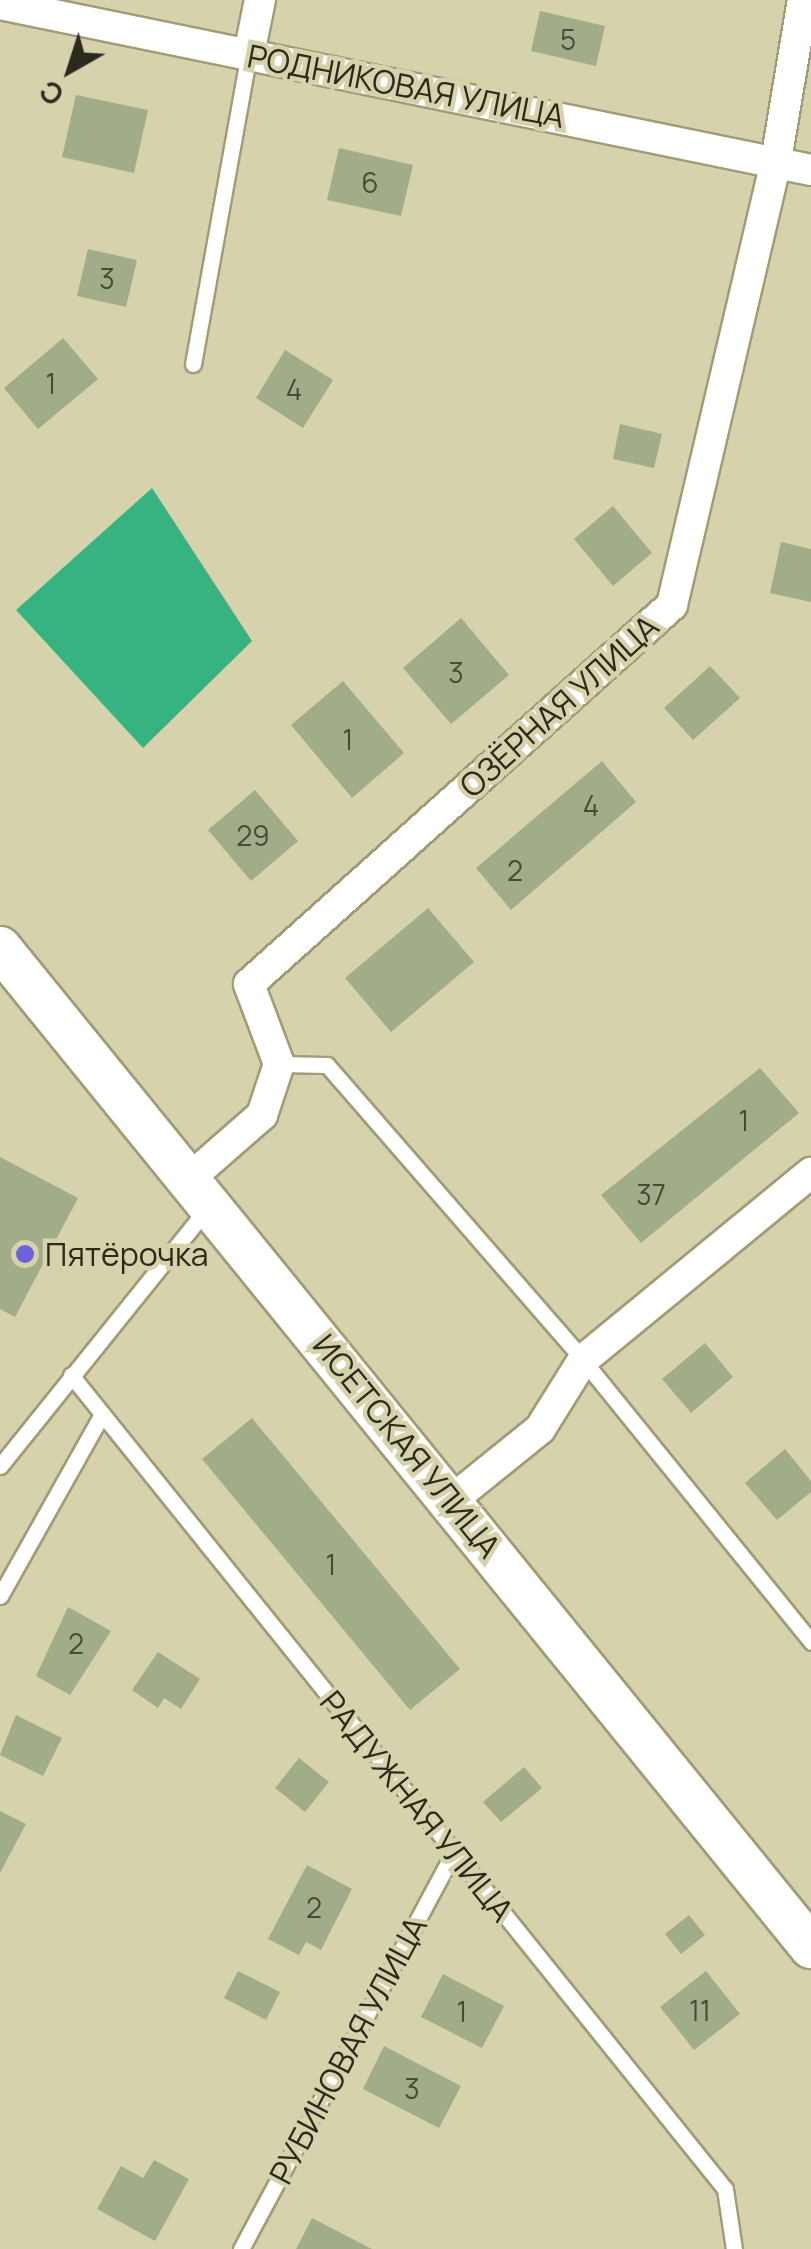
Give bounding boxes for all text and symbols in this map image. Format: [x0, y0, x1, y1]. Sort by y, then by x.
north arrow [20, 20, 120, 120]
house number: 5 [560, 22, 576, 56]
street label: РОДНИКОВАЯ УЛИЦА [244, 36, 568, 136]
text: С [31, 72, 71, 115]
house number: 6 [361, 165, 379, 199]
house number: 3 [99, 261, 115, 295]
house number: 1 [46, 366, 56, 400]
house number: 4 [286, 372, 302, 406]
street label: ОЗЁРНАЯ УЛИЦА [452, 607, 666, 805]
house number: 3 [448, 655, 464, 689]
house number: 1 [343, 722, 353, 756]
house number: 4 [583, 788, 599, 822]
house number: 29 [236, 818, 270, 852]
house number: 2 [507, 853, 523, 887]
house number: 1 [739, 1103, 749, 1137]
house number: 37 [636, 1177, 666, 1211]
place label: Пятёрочка [45, 1235, 209, 1273]
marker: Пятёрочка [14, 1243, 36, 1265]
street label: ИСЕТСКАЯ УЛИЦА [305, 1327, 509, 1565]
house number: 1 [326, 1547, 336, 1581]
house number: 2 [68, 1626, 84, 1660]
street label: РАДУЖНАЯ УЛИЦА [312, 1683, 522, 1929]
house number: 2 [306, 1890, 322, 1924]
street label: РУБИНОВАЯ УЛИЦА [261, 1910, 435, 2190]
house number: 11 [689, 1993, 711, 2027]
house number: 1 [457, 1994, 467, 2028]
house number: 3 [404, 2071, 420, 2105]

